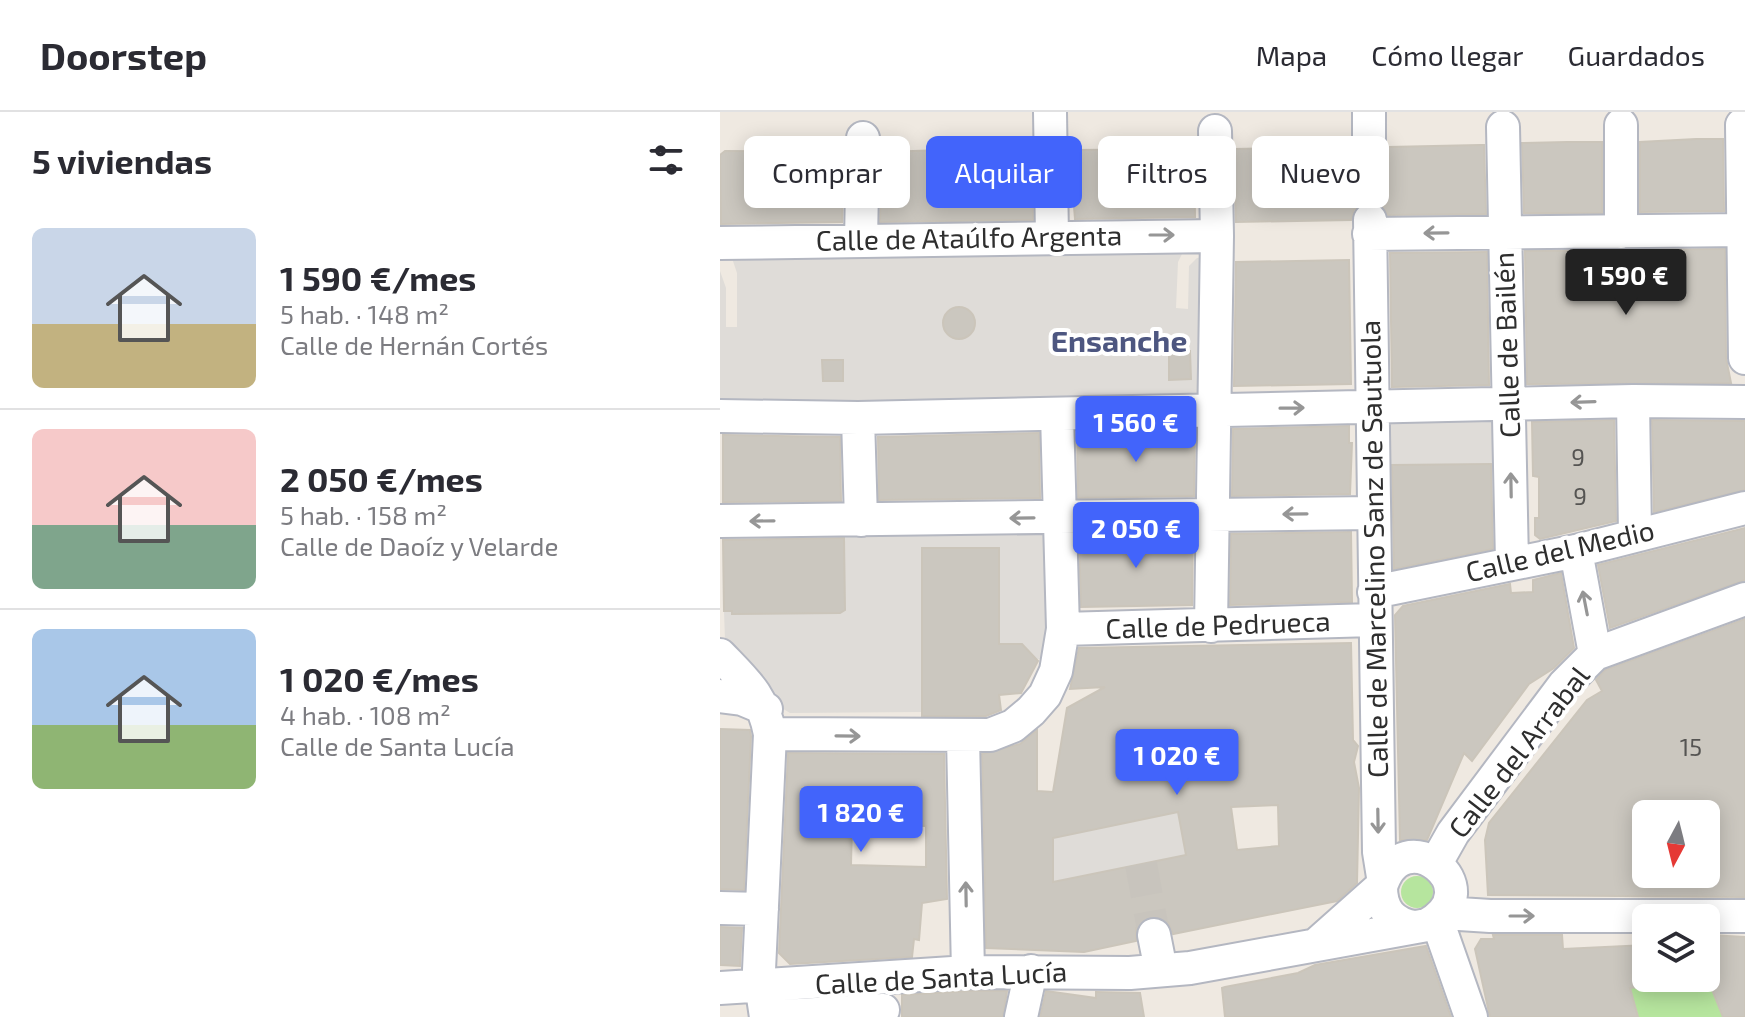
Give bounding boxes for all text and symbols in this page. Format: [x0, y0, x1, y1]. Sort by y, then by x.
text: Doorstep [40, 32, 207, 78]
text: Mapa [1256, 38, 1327, 72]
text: Cómo llegar [1371, 38, 1524, 72]
text: Guardados [1568, 38, 1705, 72]
chip: Comprar [744, 136, 910, 208]
chip: Alquilar [926, 136, 1082, 208]
chip: Filtros [1098, 136, 1236, 208]
chip: Nuevo [1252, 136, 1389, 208]
icon: filters [644, 138, 688, 182]
text: 5 viviendas [32, 140, 212, 181]
street label: Calle de Ataúlfo Argenta [815, 217, 1123, 257]
one-way arrow [1423, 226, 1450, 241]
one-way arrow [1148, 227, 1175, 243]
pin: 1 590 € [1552, 249, 1700, 317]
street label: Calle de Bailén [1486, 252, 1526, 439]
text: 1 590 €/mes [280, 257, 476, 298]
text: 1 590 € [1583, 259, 1669, 290]
icon: home [96, 260, 192, 356]
text: 5 hab. · 148 m² [280, 298, 449, 329]
street label: Calle de Marcelino Sanz de Sautuola [1352, 320, 1394, 778]
district label: Ensanche [1051, 322, 1187, 358]
text: Calle de Hernán Cortés [280, 329, 548, 360]
one-way arrow [1570, 395, 1597, 410]
pin: 1 560 € [1062, 396, 1210, 464]
one-way arrow [1278, 400, 1305, 416]
text: 1 560 € [1093, 406, 1179, 437]
house number: 9 [1571, 442, 1585, 471]
text: 2 050 €/mes [280, 458, 483, 499]
icon: home [96, 461, 192, 557]
one-way arrow [1503, 472, 1519, 499]
house number: 9 [1573, 481, 1587, 510]
text: 5 hab. · 158 m² [280, 499, 447, 530]
pin: 2 050 € [1062, 502, 1210, 570]
one-way arrow [1282, 506, 1309, 522]
one-way arrow [1009, 510, 1036, 525]
text: 2 050 € [1091, 512, 1181, 543]
street label: Calle del Medio [1462, 512, 1657, 588]
one-way arrow [749, 513, 776, 529]
text: Calle de Daoíz y Velarde [280, 530, 558, 561]
one-way arrow [1577, 591, 1592, 616]
street label: Calle de Pedrueca [1105, 603, 1331, 645]
text: 1 020 €/mes [280, 658, 479, 699]
street label: Calle del Arrabal [1441, 658, 1596, 844]
icon: home [96, 661, 192, 757]
text: 4 hab. · 108 m² [280, 699, 451, 730]
one-way arrow [834, 728, 861, 743]
pin: 1 020 € [1103, 729, 1251, 797]
text: Calle de Santa Lucía [280, 730, 515, 761]
house number: 15 [1680, 732, 1702, 761]
text: 1 020 € [1133, 739, 1221, 770]
pin: 1 820 € [787, 786, 935, 854]
text: 1 820 € [818, 796, 904, 827]
north arrow [1632, 800, 1720, 888]
map controls [1632, 800, 1720, 992]
one-way arrow [1371, 807, 1386, 834]
one-way arrow [958, 881, 974, 908]
button: layers [1632, 904, 1720, 992]
one-way arrow [1508, 908, 1535, 924]
street label: Calle de Santa Lucía [814, 953, 1068, 1001]

